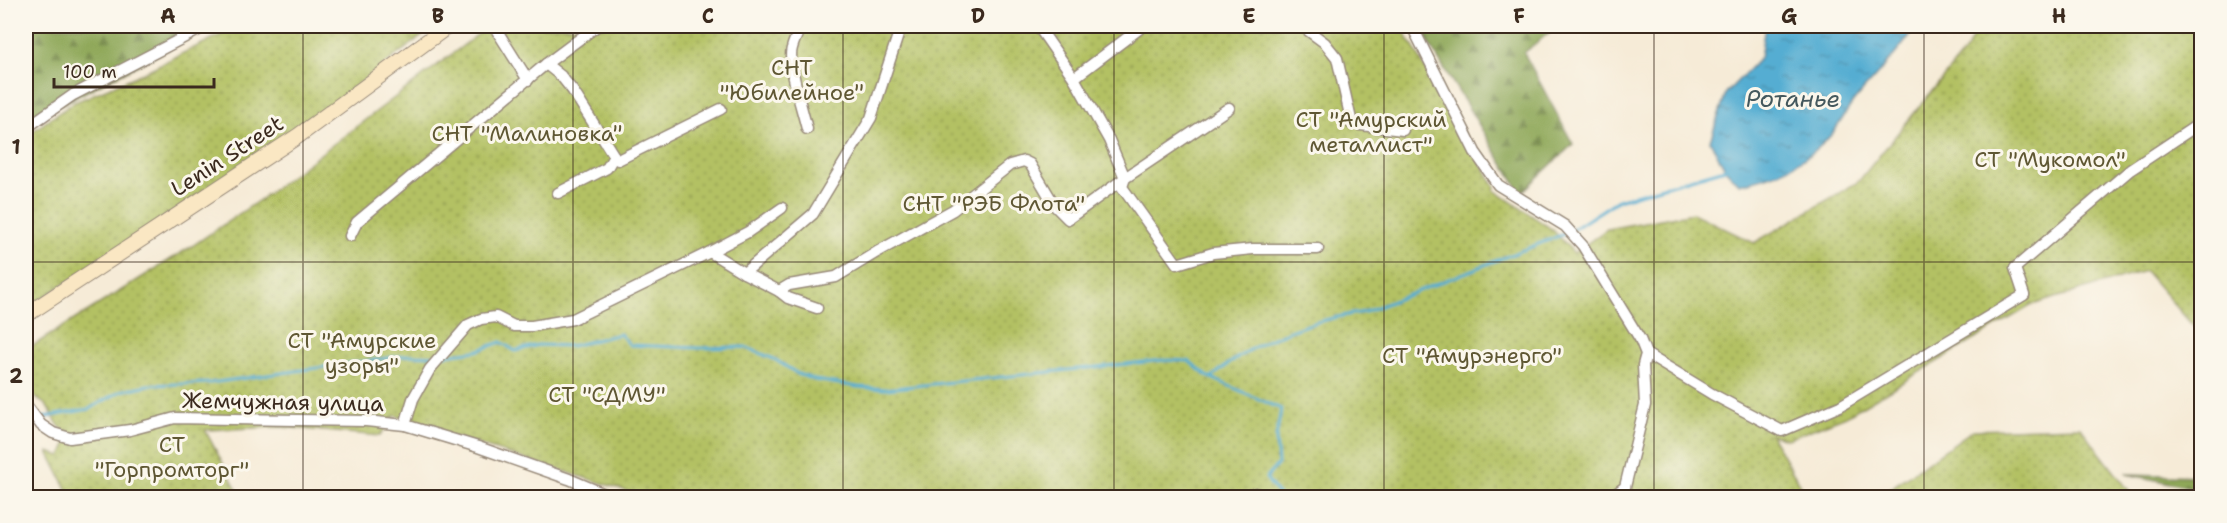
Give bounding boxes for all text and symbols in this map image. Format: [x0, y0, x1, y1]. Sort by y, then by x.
text: A [160, 3, 176, 29]
text: B [432, 3, 444, 29]
text: C [702, 3, 714, 29]
text: D [971, 3, 985, 29]
text: E [1242, 3, 1256, 29]
text: F [1513, 3, 1525, 29]
text: G [1781, 3, 1797, 29]
text: H [2052, 3, 2066, 29]
scale bar [54, 51, 214, 89]
park label: СНТ "Юбилейное" [720, 53, 864, 107]
text: 100 m [63, 60, 117, 84]
water label: Ротанье [1746, 83, 1840, 115]
park label: СТ "Амурский металлист" [1295, 105, 1447, 159]
street label: Lenin Street [165, 109, 289, 203]
park label: СНТ "Малиновка" [431, 119, 623, 148]
text: 1 [11, 134, 21, 160]
park label: СТ "Мукомол" [1974, 145, 2126, 174]
park label: СНТ "РЭБ Флота" [903, 189, 1085, 218]
park label: СТ "Амурские узоры" [287, 326, 437, 380]
park label: СТ "Амурэнерго" [1382, 341, 1562, 370]
text: 2 [9, 363, 23, 389]
park label: СТ "СДМУ" [548, 380, 666, 409]
street label: Жемчужная улица [182, 386, 384, 418]
park label: СТ "Горпромторг" [95, 430, 249, 484]

